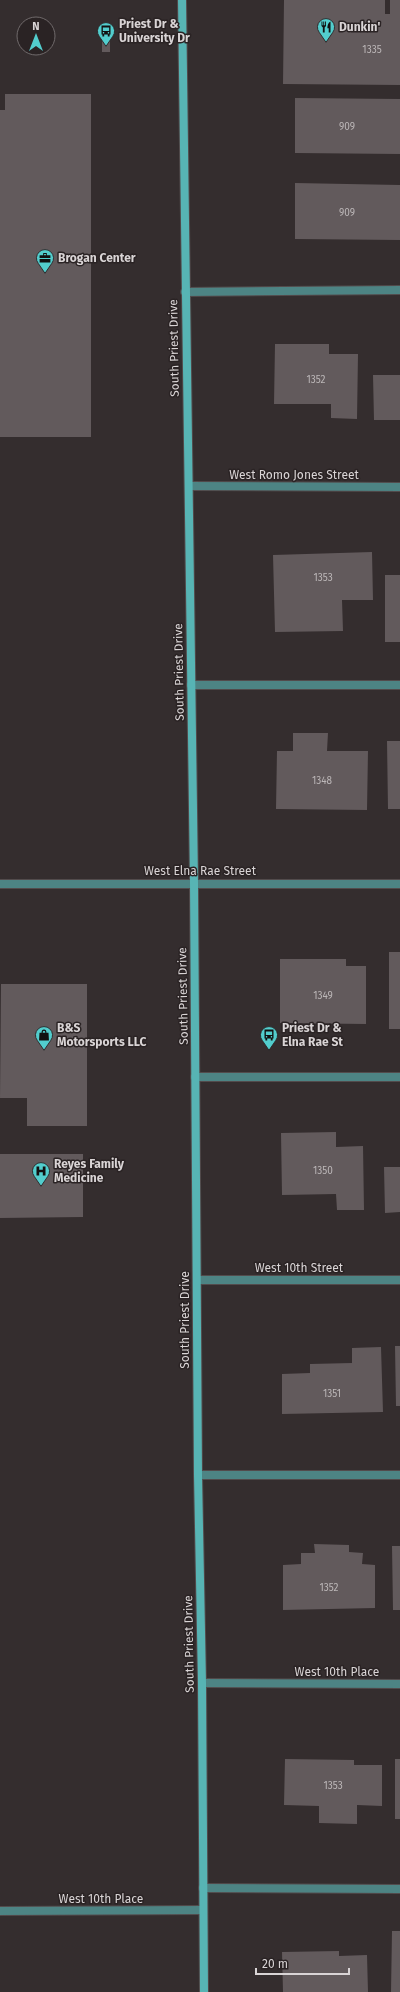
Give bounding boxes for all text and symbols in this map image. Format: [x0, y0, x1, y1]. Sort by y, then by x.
north arrow [16, 16, 56, 56]
place label: Priest Dr & University Dr [119, 17, 190, 45]
restaurant icon: Dunkin' [316, 17, 336, 42]
text: N [32, 20, 40, 33]
place label: Dunkin' [339, 20, 380, 34]
bus stop icon: Priest Dr & University Dr [96, 21, 116, 46]
house number: 1335 [362, 44, 382, 56]
house number: 909 [339, 121, 355, 133]
house number: 909 [339, 207, 355, 219]
office icon: Brogan Center [35, 248, 55, 273]
place label: Brogan Center [58, 251, 136, 265]
street label: South Priest Drive [166, 299, 182, 397]
house number: 1352 [306, 374, 326, 386]
street label: West Romo Jones Street [229, 468, 359, 482]
house number: 1353 [313, 572, 333, 584]
street label: South Priest Drive [171, 623, 187, 721]
house number: 1348 [312, 775, 333, 787]
street label: West Elna Rae Street [144, 864, 257, 878]
street label: South Priest Drive [175, 947, 191, 1045]
house number: 1349 [313, 990, 333, 1002]
place label: B&S Motorsports LLC [57, 1021, 146, 1049]
place label: Priest Dr & Elna Rae St [282, 1021, 343, 1049]
shop icon: B&S Motorsports LLC [34, 1025, 54, 1050]
bus stop icon: Priest Dr & Elna Rae St [259, 1025, 279, 1050]
place label: Reyes Family Medicine [54, 1157, 125, 1185]
hospital icon: Reyes Family Medicine [31, 1161, 51, 1186]
house number: 1350 [313, 1165, 333, 1177]
street label: West 10th Street [255, 1261, 344, 1275]
street label: South Priest Drive [178, 1271, 192, 1369]
house number: 1351 [323, 1388, 341, 1400]
house number: 1352 [319, 1582, 339, 1594]
street label: South Priest Drive [181, 1595, 197, 1693]
street label: West 10th Place [295, 1665, 379, 1679]
house number: 1353 [323, 1780, 343, 1792]
street label: West 10th Place [59, 1892, 143, 1906]
scale bar [256, 1950, 349, 1976]
text: 20 m [262, 1957, 288, 1971]

